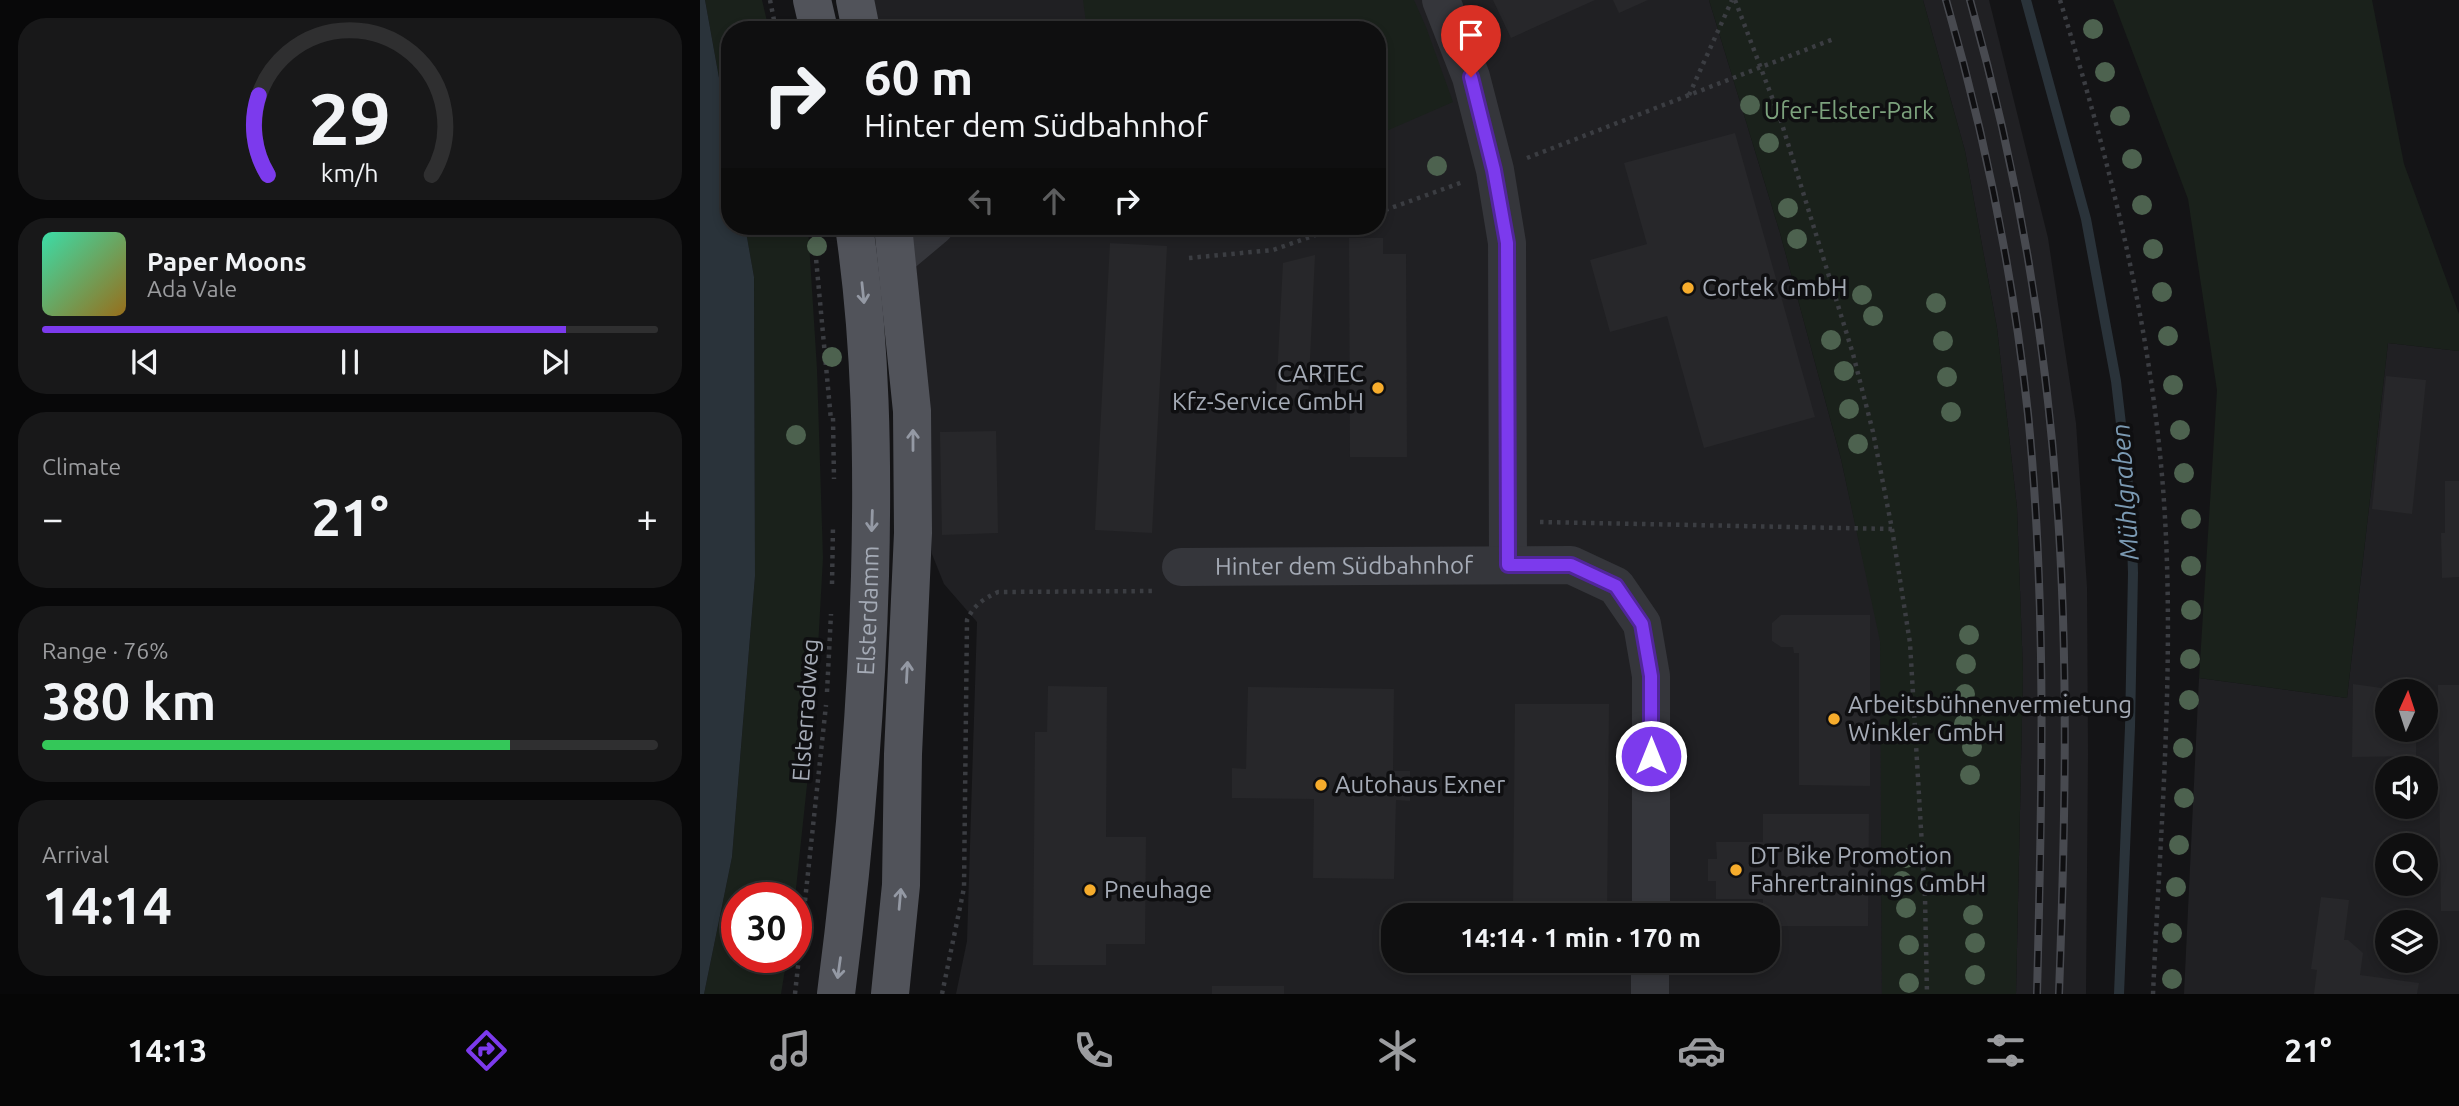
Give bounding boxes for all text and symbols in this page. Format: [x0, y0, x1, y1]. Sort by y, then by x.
pin [1441, 5, 1501, 77]
icon: arrive [1452, 16, 1490, 54]
icon: right [749, 49, 840, 140]
text: 60 m [864, 49, 973, 104]
text: 29 [309, 77, 391, 159]
park label: Ufer-Elster-Park [1764, 97, 1934, 124]
text: Hinter dem Südbahnhof [864, 107, 1208, 143]
text: km/h [321, 159, 379, 187]
icon: left [962, 182, 1000, 220]
icon: ahead [1035, 182, 1073, 220]
icon: right [1108, 182, 1146, 220]
text: Paper Moons [147, 247, 306, 276]
place label: Cortek GmbH [1702, 274, 1847, 301]
text: Ada Vale [147, 276, 237, 301]
marker: Cortek GmbH [1680, 280, 1696, 296]
one-way arrow [857, 281, 870, 304]
icon: previous [126, 343, 164, 381]
icon: pause [331, 343, 369, 381]
icon: next [536, 343, 574, 381]
place label: CARTEC Kfz-Service GmbH [1172, 360, 1364, 415]
marker: CARTEC Kfz-Service GmbH [1370, 380, 1386, 396]
water label: Mühlgraben [2105, 423, 2144, 561]
one-way arrow [906, 429, 919, 452]
text: Climate [42, 454, 121, 479]
text: 21° [311, 488, 389, 546]
text: − [42, 497, 63, 539]
text: + [637, 497, 658, 539]
one-way arrow [865, 509, 878, 532]
street label: Elsterdamm [852, 545, 884, 676]
street label: Hinter dem Südbahnhof [1215, 551, 1474, 580]
text: Range · 76% [42, 638, 169, 663]
street label: Elsterradweg [787, 638, 824, 782]
one-way arrow [900, 660, 913, 683]
text: 380 km [42, 672, 216, 730]
north arrow [2375, 679, 2438, 742]
map controls [2375, 679, 2438, 973]
place label: Arbeitsbühnenvermietung Winkler GmbH [1848, 691, 2132, 746]
marker: Arbeitsbühnenvermietung Winkler GmbH [1826, 711, 1842, 727]
position arrow [1614, 719, 1688, 793]
button: sound [2375, 756, 2438, 819]
place label: Autohaus Exner [1335, 771, 1505, 798]
marker: Autohaus Exner [1313, 777, 1329, 793]
button: search [2375, 833, 2438, 896]
text: Arrival [42, 842, 109, 867]
place label: DT Bike Promotion Fahrertrainings GmbH [1750, 842, 1986, 897]
marker: DT Bike Promotion Fahrertrainings GmbH [1728, 862, 1744, 878]
text: 14:14 [42, 876, 172, 934]
place label: Pneuhage [1104, 876, 1212, 903]
speed limit sign: 30 [721, 882, 812, 973]
marker: Pneuhage [1082, 882, 1098, 898]
one-way arrow [894, 888, 907, 911]
button: layers [2375, 910, 2438, 973]
text: 14:14 · 1 min · 170 m [1460, 923, 1701, 952]
one-way arrow [833, 956, 846, 978]
icon: directions [462, 1026, 511, 1075]
icon: music [766, 1026, 815, 1075]
icon: phone [1069, 1026, 1118, 1075]
icon: climate [1373, 1026, 1422, 1075]
icon: car [1677, 1026, 1726, 1075]
icon: filters [1981, 1026, 2030, 1075]
text: 14:13 [127, 1032, 207, 1068]
text: 21° [2284, 1032, 2332, 1068]

